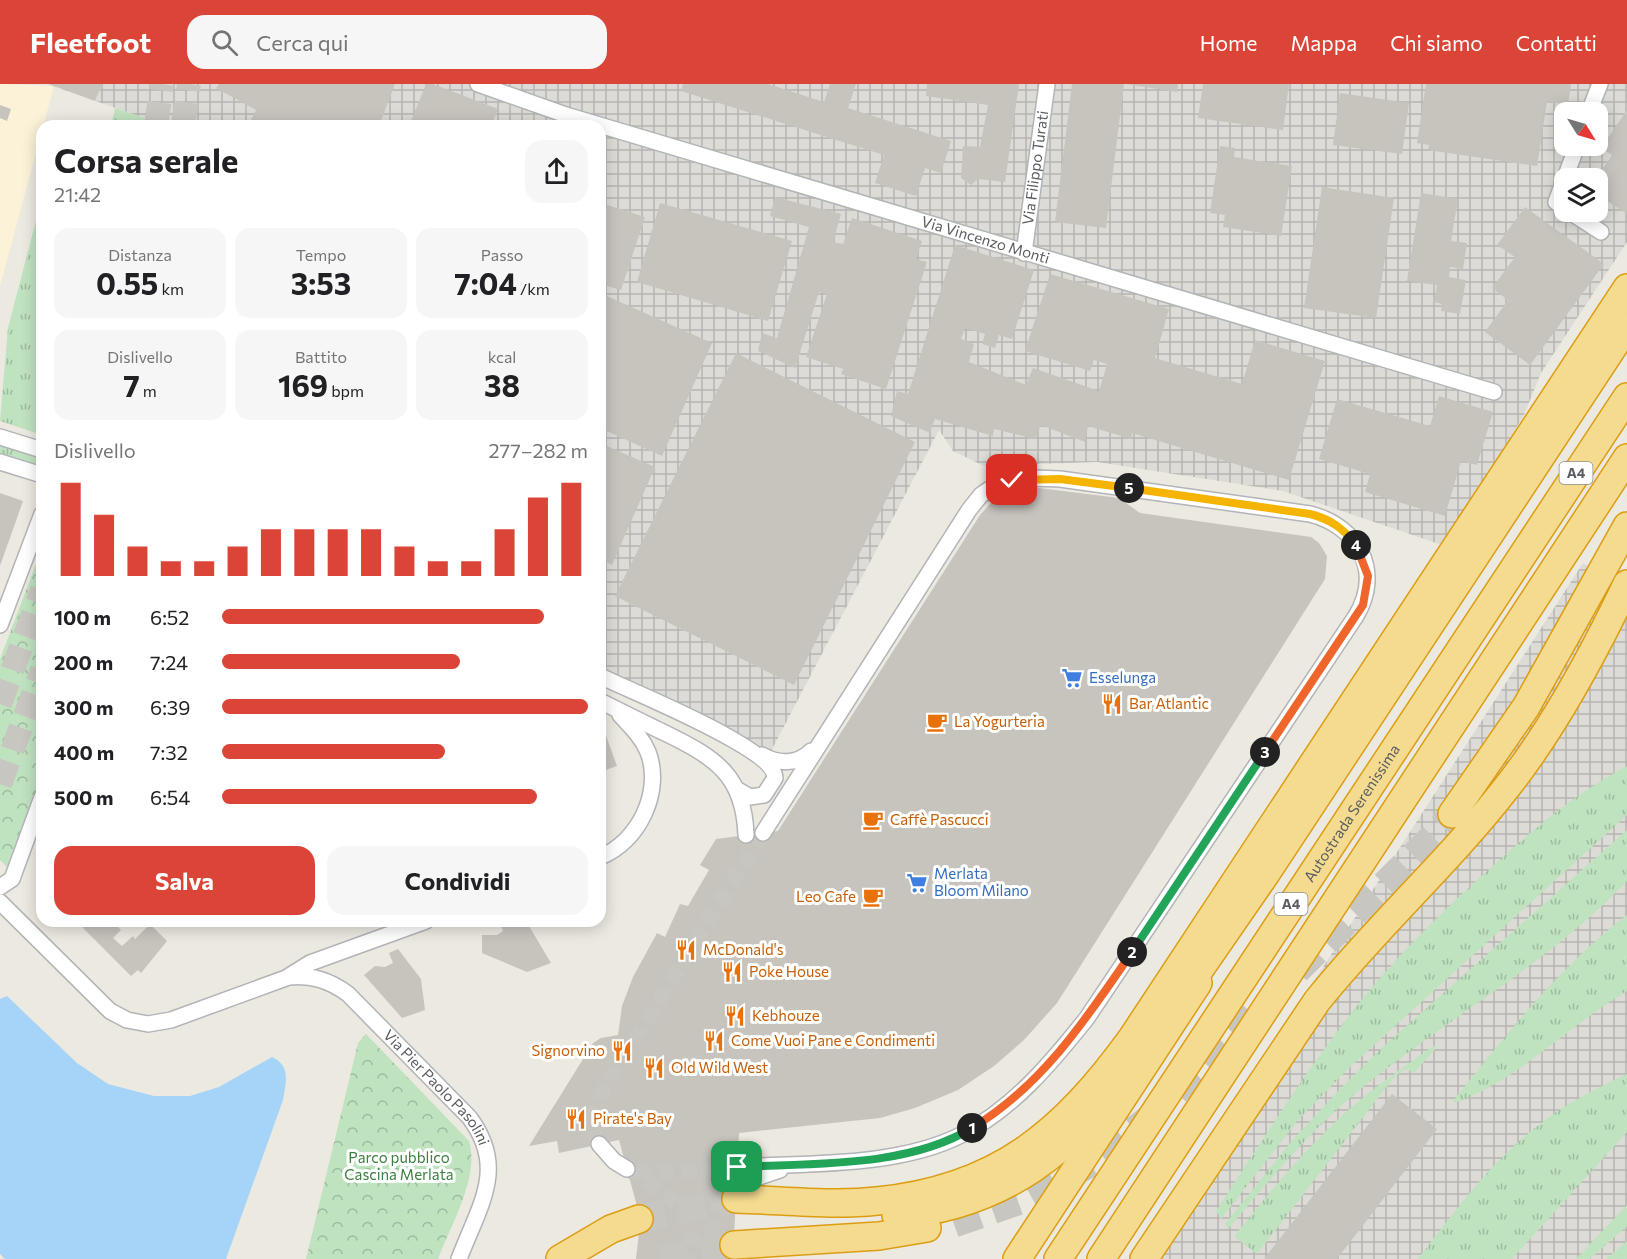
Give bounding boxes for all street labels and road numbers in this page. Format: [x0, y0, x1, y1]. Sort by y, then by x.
street label: Via Filippo Turati [1018, 109, 1051, 226]
street label: Via Vincenzo Monti [919, 212, 1052, 267]
road number: A4 [1560, 462, 1592, 484]
street label: Autostrada Serenissima [1300, 741, 1403, 885]
road number: A4 [1274, 893, 1308, 915]
street label: Via Pier Paolo Pasolini [380, 1025, 494, 1147]

